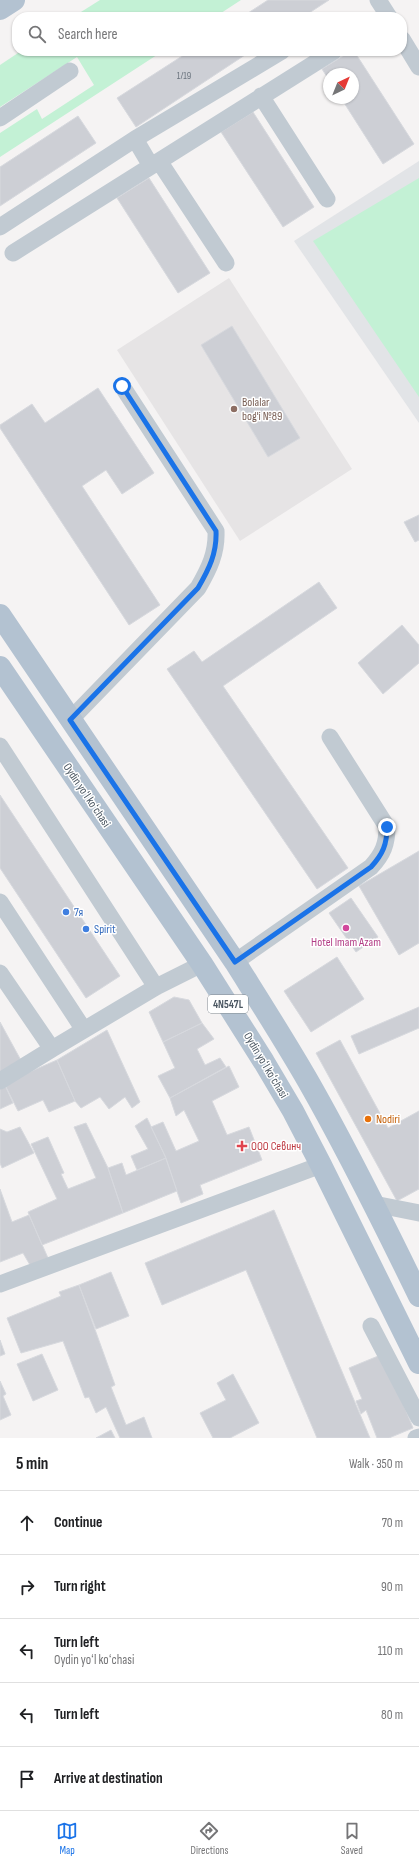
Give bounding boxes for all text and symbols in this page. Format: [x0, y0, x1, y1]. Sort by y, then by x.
search box [12, 12, 407, 56]
icon: search [26, 23, 48, 45]
text: Search here [58, 25, 118, 44]
north arrow [323, 68, 359, 104]
house number: 1/19 [177, 70, 191, 82]
route start [113, 377, 131, 395]
place label: Bolalar bog'i №89 [242, 395, 282, 424]
marker: Bolalar bog'i №89 [229, 404, 239, 414]
street label: Oydin yoʻl koʻchasi [60, 760, 114, 830]
route end [378, 818, 396, 836]
place label: 7я [74, 905, 84, 920]
marker: 7я [61, 907, 71, 917]
place label: Spirit [94, 922, 116, 937]
marker: Hotel Imam Azam [341, 923, 351, 933]
marker: Spirit [81, 924, 91, 934]
place label: Hotel Imam Azam [311, 935, 381, 950]
road number: 4N547L [208, 995, 248, 1013]
street label: Oydin yoʻl koʻchasi [240, 1030, 291, 1101]
place label: Nodiri [376, 1112, 400, 1127]
marker: Nodiri [363, 1114, 373, 1124]
place label: ООО Севинч [251, 1139, 301, 1154]
marker: ООО Севинч [236, 1140, 248, 1152]
text: 5 min [16, 1454, 48, 1474]
text: Walk · 350 m [349, 1456, 403, 1472]
icon: ahead [16, 1512, 38, 1534]
text: Continue [54, 1513, 103, 1532]
text: 70 m [382, 1515, 403, 1531]
icon: right [16, 1576, 38, 1598]
text: Turn right [54, 1577, 106, 1596]
text: 90 m [381, 1579, 403, 1595]
text: Turn left [54, 1633, 99, 1652]
icon: left [16, 1640, 38, 1662]
text: 110 m [378, 1643, 403, 1659]
text: Oydin yoʻl koʻchasi [54, 1652, 134, 1668]
icon: left [16, 1704, 38, 1726]
text: Turn left [54, 1705, 99, 1724]
text: 80 m [381, 1707, 403, 1723]
icon: arrive [16, 1768, 38, 1790]
text: Arrive at destination [54, 1769, 163, 1788]
tab: Map [56, 1820, 78, 1857]
tab: Directions [191, 1820, 228, 1857]
tab: Saved [341, 1820, 363, 1857]

